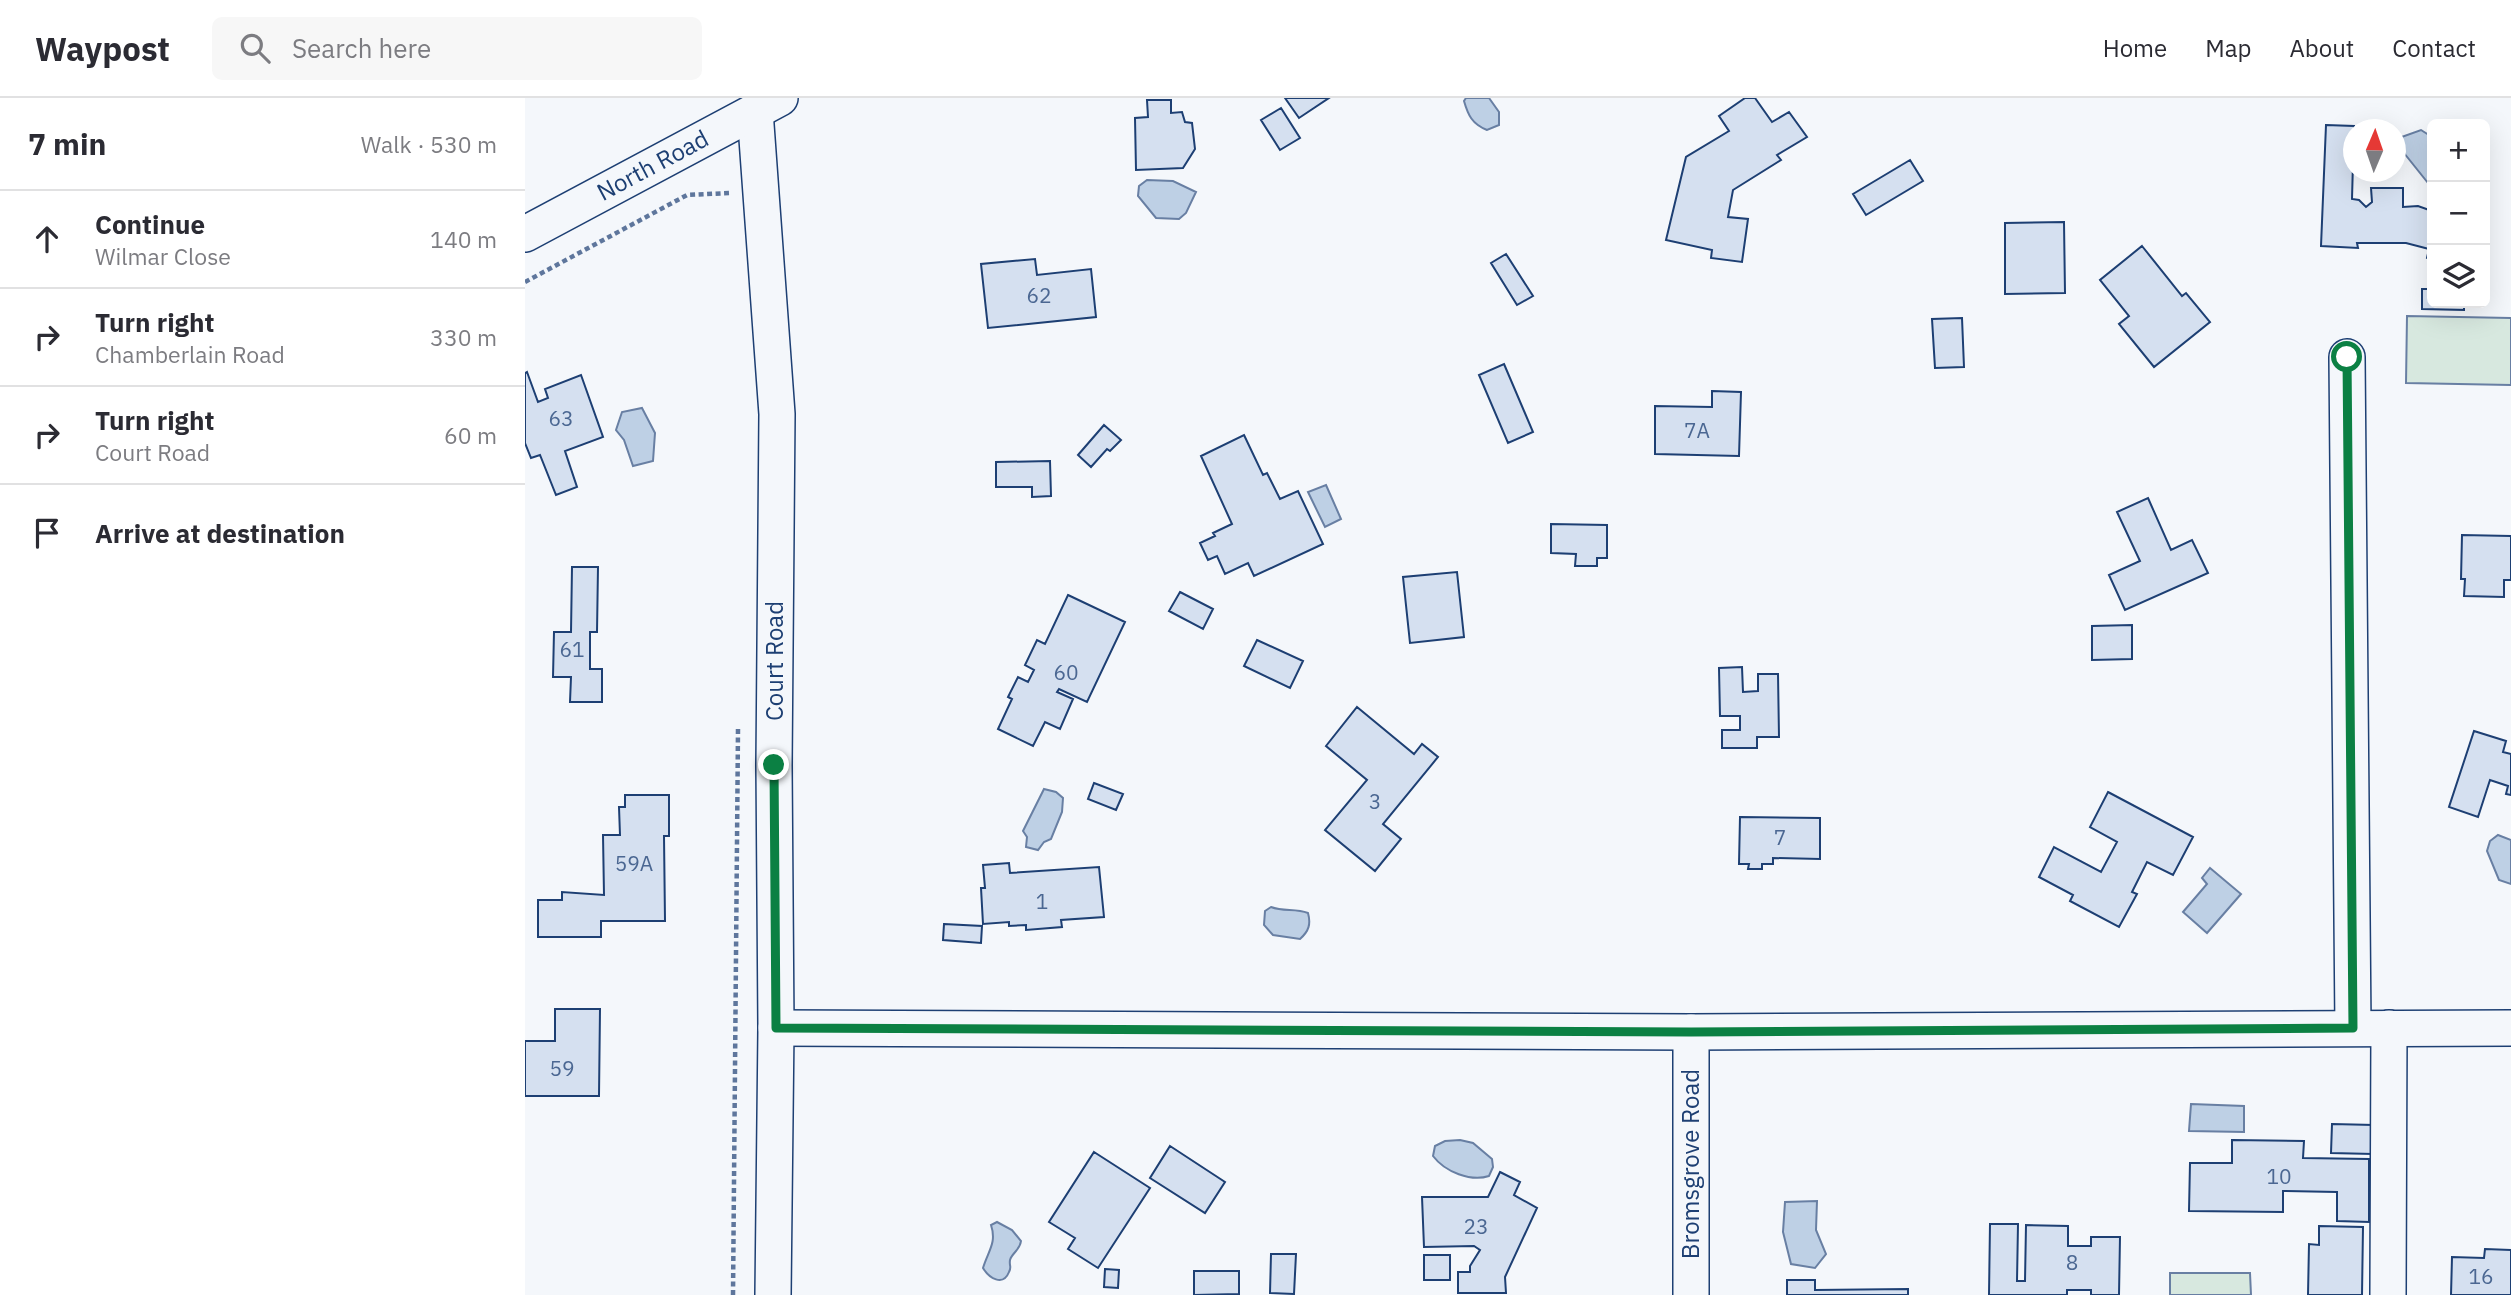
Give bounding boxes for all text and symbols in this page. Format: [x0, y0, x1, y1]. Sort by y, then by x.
search box [212, 17, 702, 80]
text: Waypost [35, 27, 170, 70]
icon: search [236, 29, 274, 67]
text: Search here [292, 31, 431, 65]
text: Home [2103, 32, 2167, 64]
text: Map [2205, 32, 2251, 64]
text: About [2289, 32, 2354, 64]
text: Contact [2392, 32, 2476, 64]
north arrow [2343, 119, 2406, 182]
map controls [2427, 119, 2490, 308]
button: + [2427, 119, 2490, 182]
street label: North Road [591, 122, 714, 208]
text: 7 min [28, 124, 106, 163]
text: Walk · 530 m [361, 129, 497, 159]
button: − [2427, 182, 2490, 245]
text: Continue [95, 207, 205, 241]
icon: ahead [28, 220, 66, 258]
text: 140 m [430, 224, 497, 254]
text: Wilmar Close [95, 241, 231, 271]
button: layers [2427, 245, 2490, 308]
house number: 62 [1026, 281, 1052, 309]
text: Turn right [95, 305, 214, 339]
icon: right [28, 318, 66, 356]
text: 330 m [430, 322, 497, 352]
text: Chamberlain Road [95, 339, 285, 369]
route start [2331, 341, 2362, 372]
text: Turn right [95, 403, 214, 437]
house number: 63 [548, 404, 574, 432]
icon: right [28, 416, 66, 454]
house number: 7A [1684, 416, 1710, 444]
text: 60 m [444, 420, 497, 450]
text: Court Road [95, 437, 210, 467]
icon: arrive [28, 514, 66, 552]
text: Arrive at destination [95, 516, 345, 550]
street label: Court Road [758, 601, 790, 721]
house number: 61 [559, 635, 585, 663]
house number: 60 [1053, 658, 1079, 686]
route end [758, 749, 789, 780]
house number: 3 [1369, 787, 1381, 815]
house number: 7 [1774, 823, 1786, 851]
house number: 59A [615, 849, 653, 877]
house number: 1 [1036, 887, 1048, 915]
house number: 59 [549, 1054, 575, 1082]
street label: Bromsgrove Road [1674, 1069, 1706, 1259]
house number: 10 [2266, 1162, 2292, 1190]
house number: 23 [1463, 1212, 1489, 1240]
house number: 8 [2066, 1248, 2078, 1276]
house number: 16 [2468, 1262, 2494, 1290]

